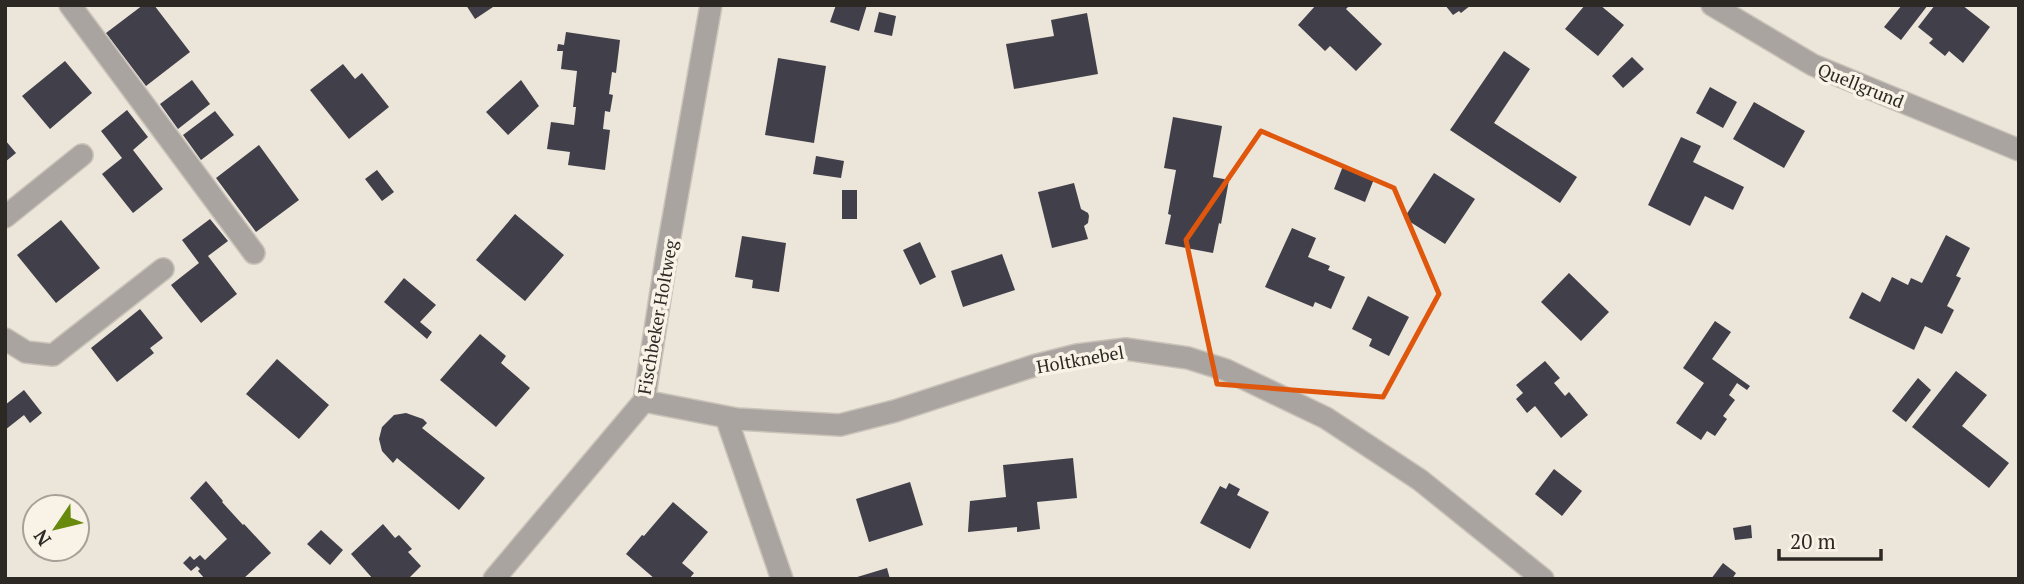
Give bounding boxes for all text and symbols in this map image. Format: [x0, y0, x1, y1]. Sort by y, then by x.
street label: Quellgrund [1814, 57, 1908, 113]
street label: Fischbeker Holtweg [632, 237, 683, 396]
street label: Holtknebel [1034, 339, 1126, 379]
north arrow [21, 493, 91, 563]
scale bar [1779, 518, 1881, 562]
text: N [27, 524, 56, 551]
text: 20 m [1790, 527, 1836, 555]

